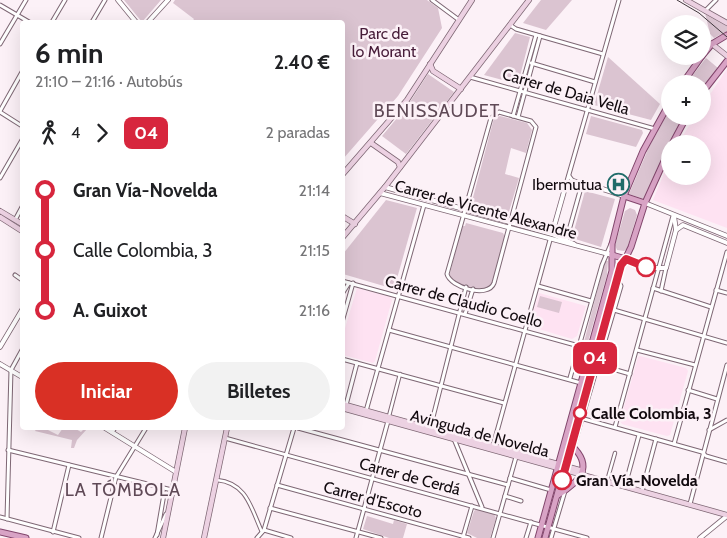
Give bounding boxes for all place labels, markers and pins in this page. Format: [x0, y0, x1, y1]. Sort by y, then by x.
hospital icon: Ibermutua [606, 172, 630, 196]
place label: Ibermutua [532, 175, 602, 194]
unlabelled marker [636, 257, 656, 277]
place label: Calle Colombia, 3 [591, 404, 712, 423]
marker: Calle Colombia, 3 [573, 406, 587, 420]
marker: Gran Vía-Novelda [552, 470, 572, 490]
place label: Gran Vía-Novelda [576, 471, 698, 490]

